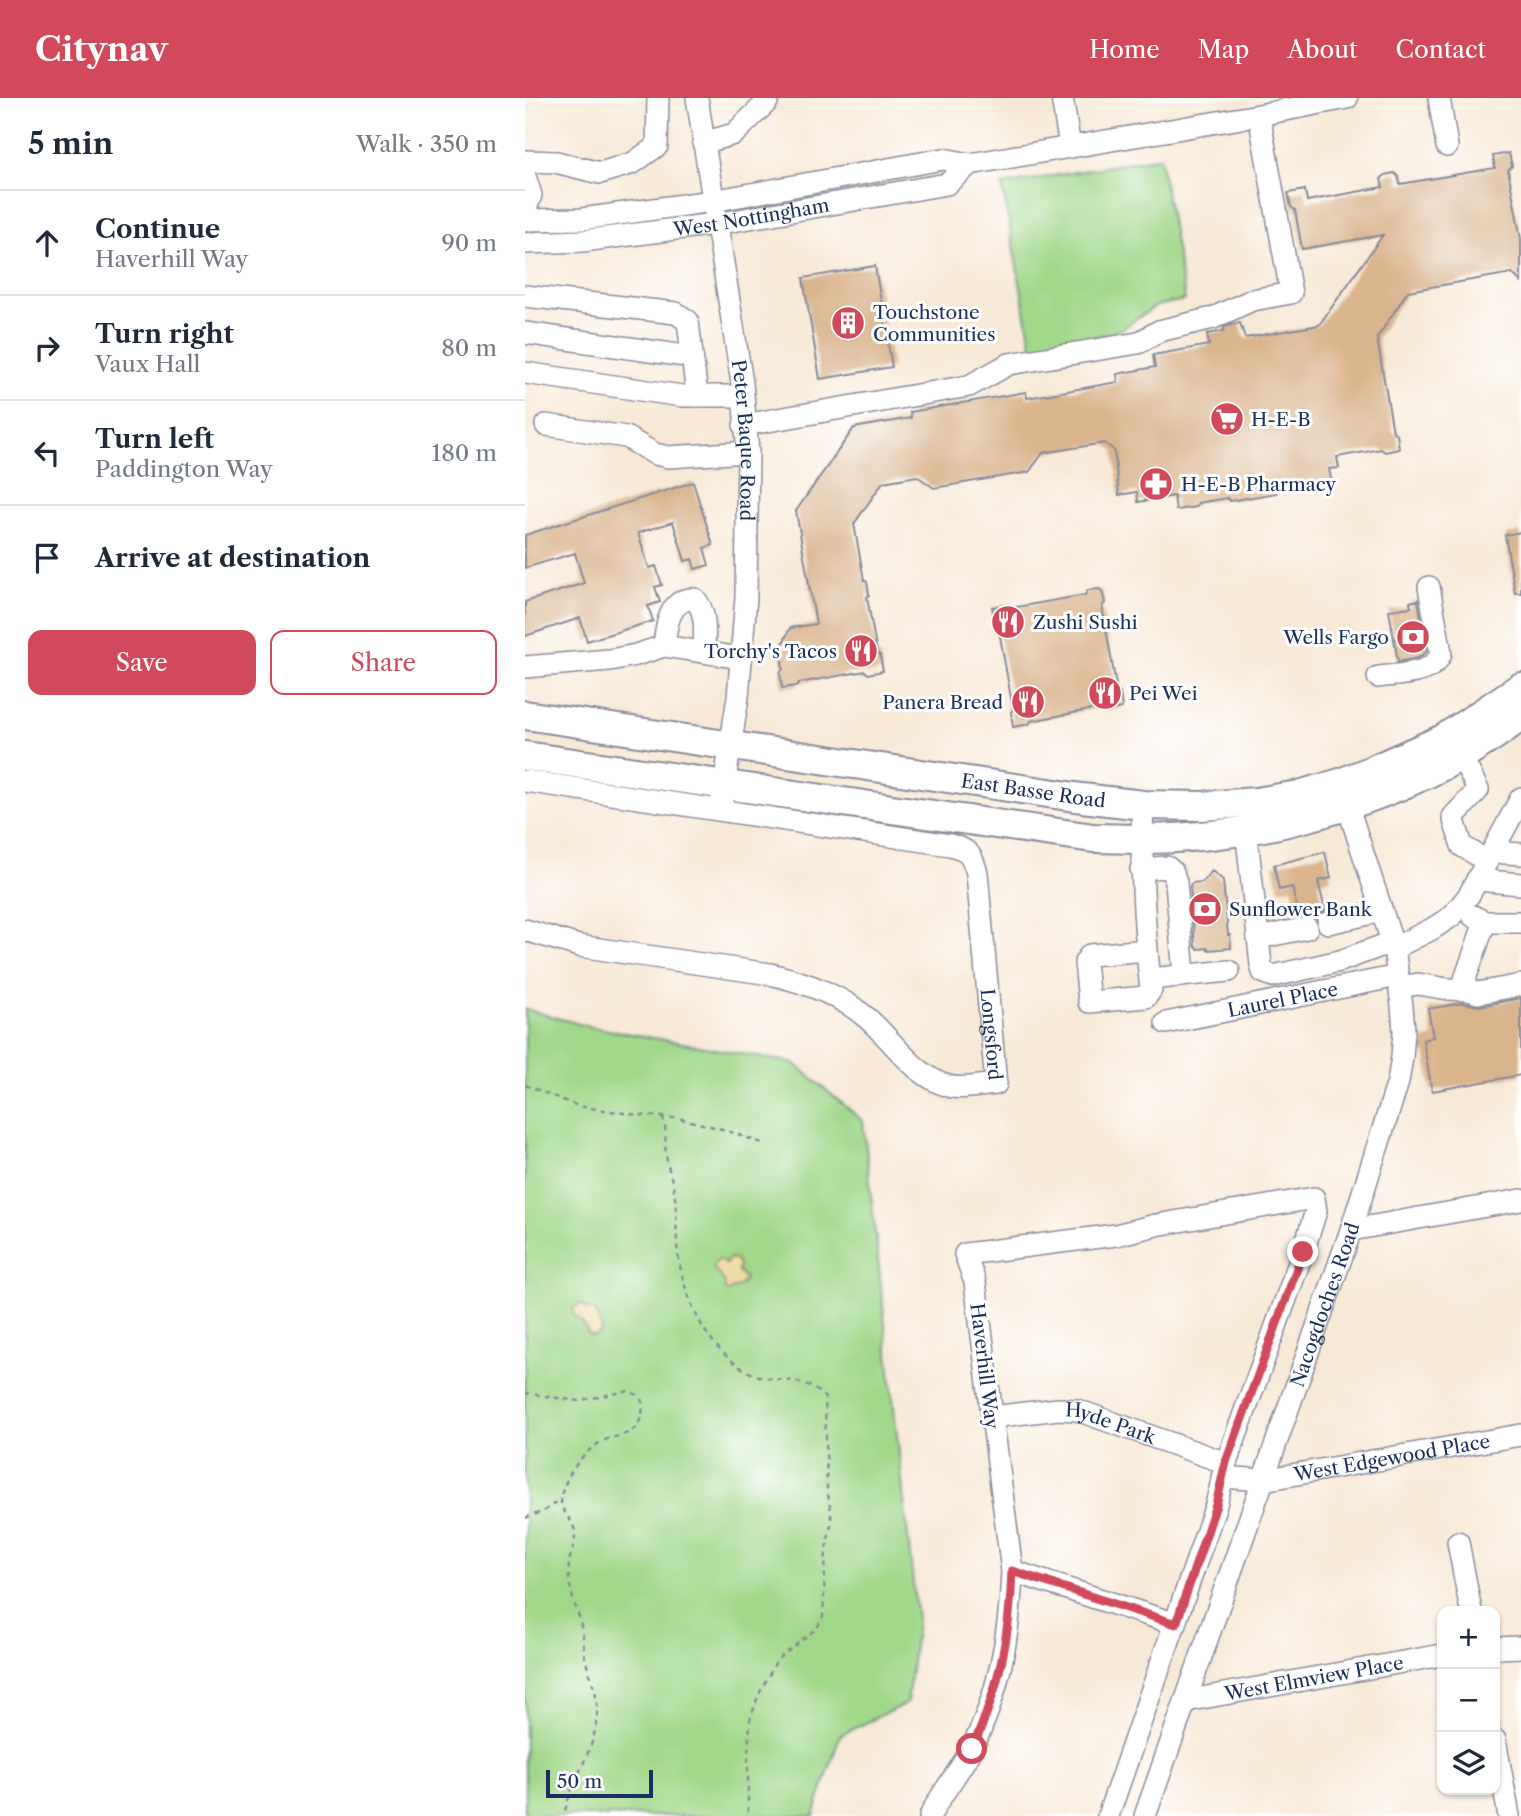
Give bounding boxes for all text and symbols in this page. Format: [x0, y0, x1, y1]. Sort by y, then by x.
text: Citynav [35, 29, 168, 70]
text: Home [1089, 35, 1160, 64]
text: Map [1198, 35, 1249, 64]
text: About [1287, 35, 1358, 64]
text: Contact [1396, 35, 1486, 64]
text: 5 min [28, 125, 113, 162]
text: Walk · 350 m [356, 130, 497, 158]
street label: West Nottingham [671, 193, 831, 241]
text: Continue [95, 213, 220, 245]
icon: ahead [28, 224, 66, 262]
text: 90 m [441, 229, 497, 257]
text: Haverhill Way [95, 245, 248, 273]
place label: Touchstone Communities [873, 301, 995, 346]
building icon: Touchstone Communities [829, 304, 867, 342]
text: Turn right [95, 318, 234, 350]
icon: right [28, 329, 66, 367]
text: 80 m [441, 334, 497, 362]
text: Vaux Hall [95, 350, 200, 378]
street label: Peter Baque Road [726, 358, 759, 522]
supermarket icon: H-E-B [1208, 400, 1246, 438]
place label: H-E-B [1251, 408, 1311, 431]
text: Turn left [95, 423, 214, 455]
icon: left [28, 434, 66, 472]
text: 180 m [432, 439, 497, 467]
text: Paddington Way [95, 455, 273, 483]
pharmacy icon: H-E-B Pharmacy [1137, 465, 1175, 503]
place label: H-E-B Pharmacy [1181, 473, 1337, 496]
icon: arrive [28, 539, 66, 577]
text: Arrive at destination [95, 542, 370, 574]
restaurant icon: Zushi Sushi [989, 603, 1027, 641]
place label: Zushi Sushi [1033, 611, 1138, 634]
bank icon: Wells Fargo [1394, 618, 1432, 656]
place label: Wells Fargo [1282, 626, 1389, 649]
button: Save [28, 630, 256, 695]
button: Share [270, 630, 497, 695]
restaurant icon: Torchy's Tacos [842, 632, 880, 670]
place label: Torchy's Tacos [704, 640, 837, 663]
restaurant icon: Pei Wei [1086, 674, 1124, 712]
place label: Pei Wei [1129, 682, 1198, 705]
restaurant icon: Panera Bread [1009, 683, 1047, 721]
place label: Panera Bread [882, 691, 1003, 714]
street label: East Basse Road [960, 769, 1107, 813]
bank icon: Sunflower Bank [1186, 890, 1224, 928]
place label: Sunflower Bank [1229, 898, 1373, 921]
street label: Laurel Place [1225, 977, 1340, 1022]
street label: Longsford [975, 988, 1007, 1082]
street label: Nacogdoches Road [1286, 1219, 1365, 1390]
route end [1287, 1236, 1318, 1267]
street label: Haverhill Way [965, 1302, 1004, 1431]
street label: Hyde Park [1065, 1398, 1160, 1449]
street label: West Edgewood Place [1291, 1430, 1492, 1487]
map controls [1437, 1606, 1500, 1795]
button: + [1437, 1606, 1500, 1669]
street label: West Elmview Place [1222, 1651, 1405, 1706]
button: − [1437, 1669, 1500, 1732]
button: layers [1437, 1732, 1500, 1795]
route start [956, 1733, 987, 1764]
scale bar [546, 1767, 653, 1799]
text: 50 m [557, 1770, 602, 1793]

